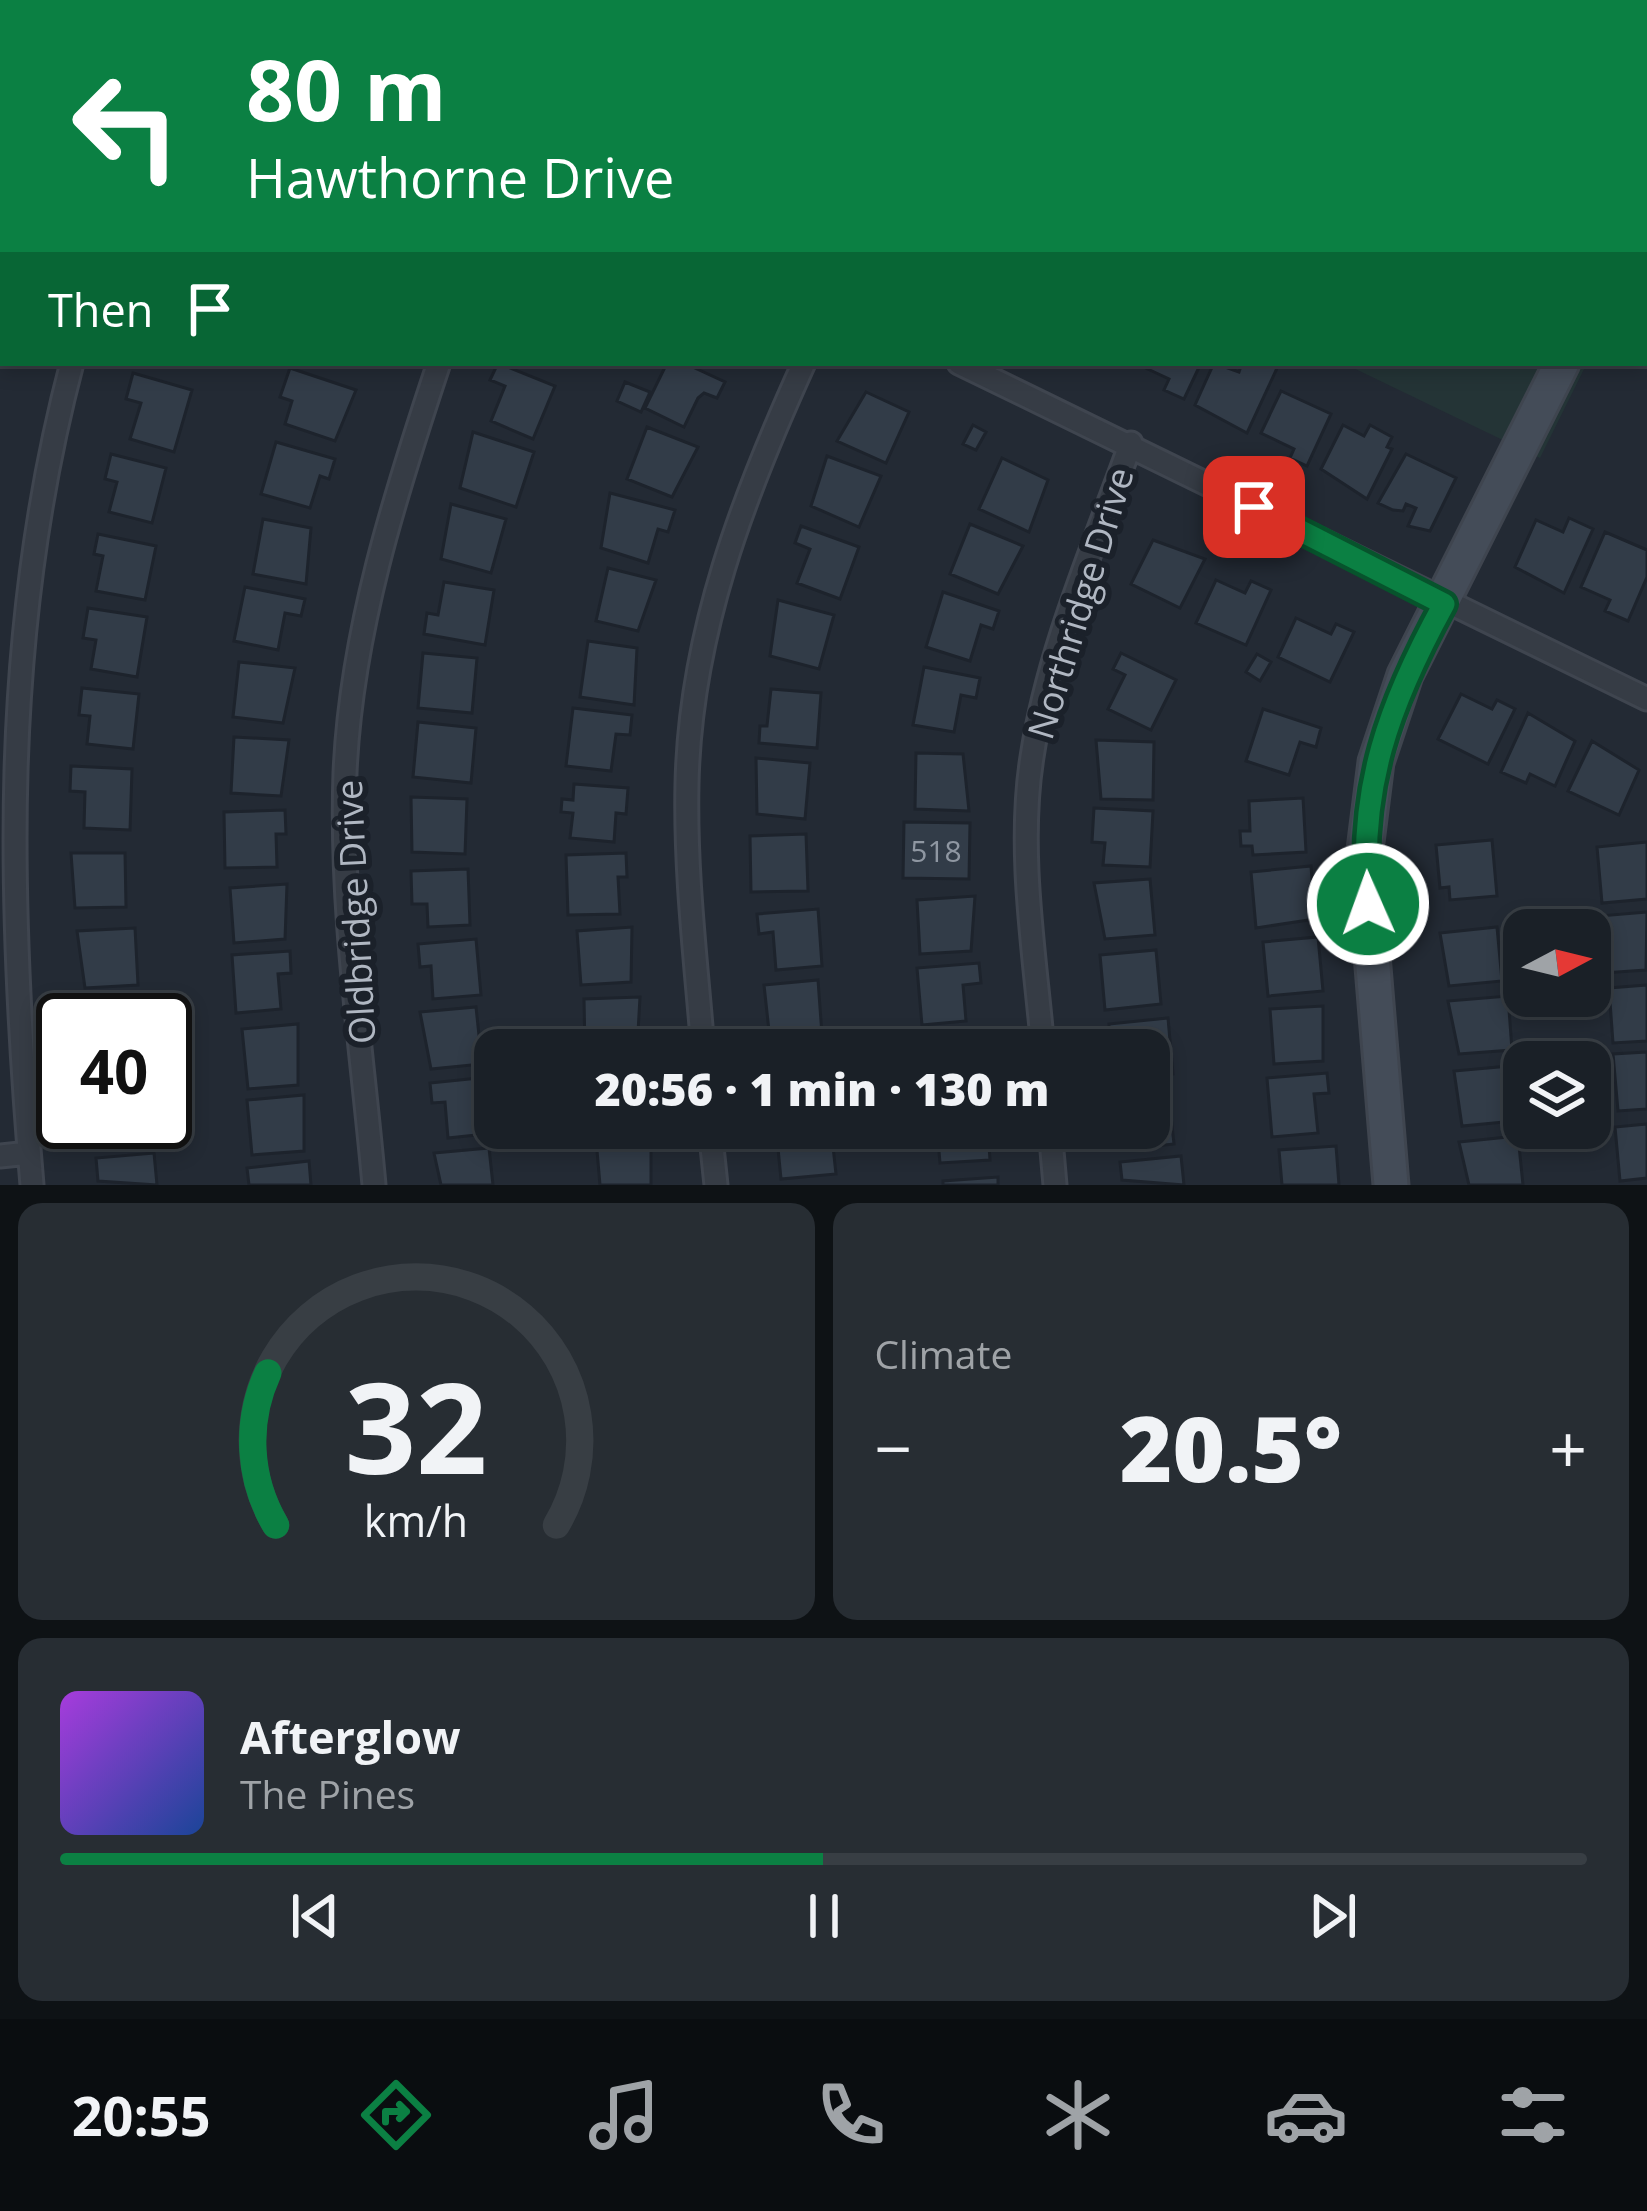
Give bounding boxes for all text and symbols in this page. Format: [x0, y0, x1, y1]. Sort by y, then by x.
text: 80 m [246, 31, 446, 146]
icon: left [48, 48, 204, 204]
text: Hawthorne Drive [246, 140, 674, 214]
icon: arrive [177, 276, 243, 342]
text: Then [48, 279, 153, 340]
pin [1203, 456, 1305, 558]
street label: Northridge Drive [1015, 461, 1145, 745]
icon: arrive [1221, 474, 1287, 540]
street label: Oldbridge Drive [324, 779, 386, 1045]
house number: 518 [910, 830, 962, 871]
position arrow [1305, 841, 1431, 967]
north arrow [1503, 909, 1611, 1017]
map controls [1503, 909, 1611, 1149]
speed limit sign: 40 [36, 993, 192, 1149]
button: layers [1503, 1041, 1611, 1149]
text: 20:56 · 1 min · 130 m [595, 1058, 1049, 1119]
text: Climate [875, 1327, 1012, 1380]
text: 32 [345, 1341, 488, 1511]
text: 20.5° [1120, 1386, 1342, 1508]
text: − [875, 1402, 912, 1492]
text: + [1549, 1402, 1587, 1492]
text: km/h [364, 1490, 468, 1549]
text: Afterglow [240, 1706, 461, 1767]
text: The Pines [240, 1767, 415, 1820]
icon: previous [282, 1883, 348, 1949]
icon: pause [791, 1883, 857, 1949]
icon: next [1300, 1883, 1366, 1949]
icon: directions [354, 2073, 438, 2157]
icon: music [582, 2073, 666, 2157]
icon: phone [809, 2073, 893, 2157]
icon: climate [1036, 2073, 1120, 2157]
icon: car [1264, 2073, 1348, 2157]
icon: filters [1491, 2073, 1575, 2157]
text: 20:55 [72, 2078, 211, 2152]

